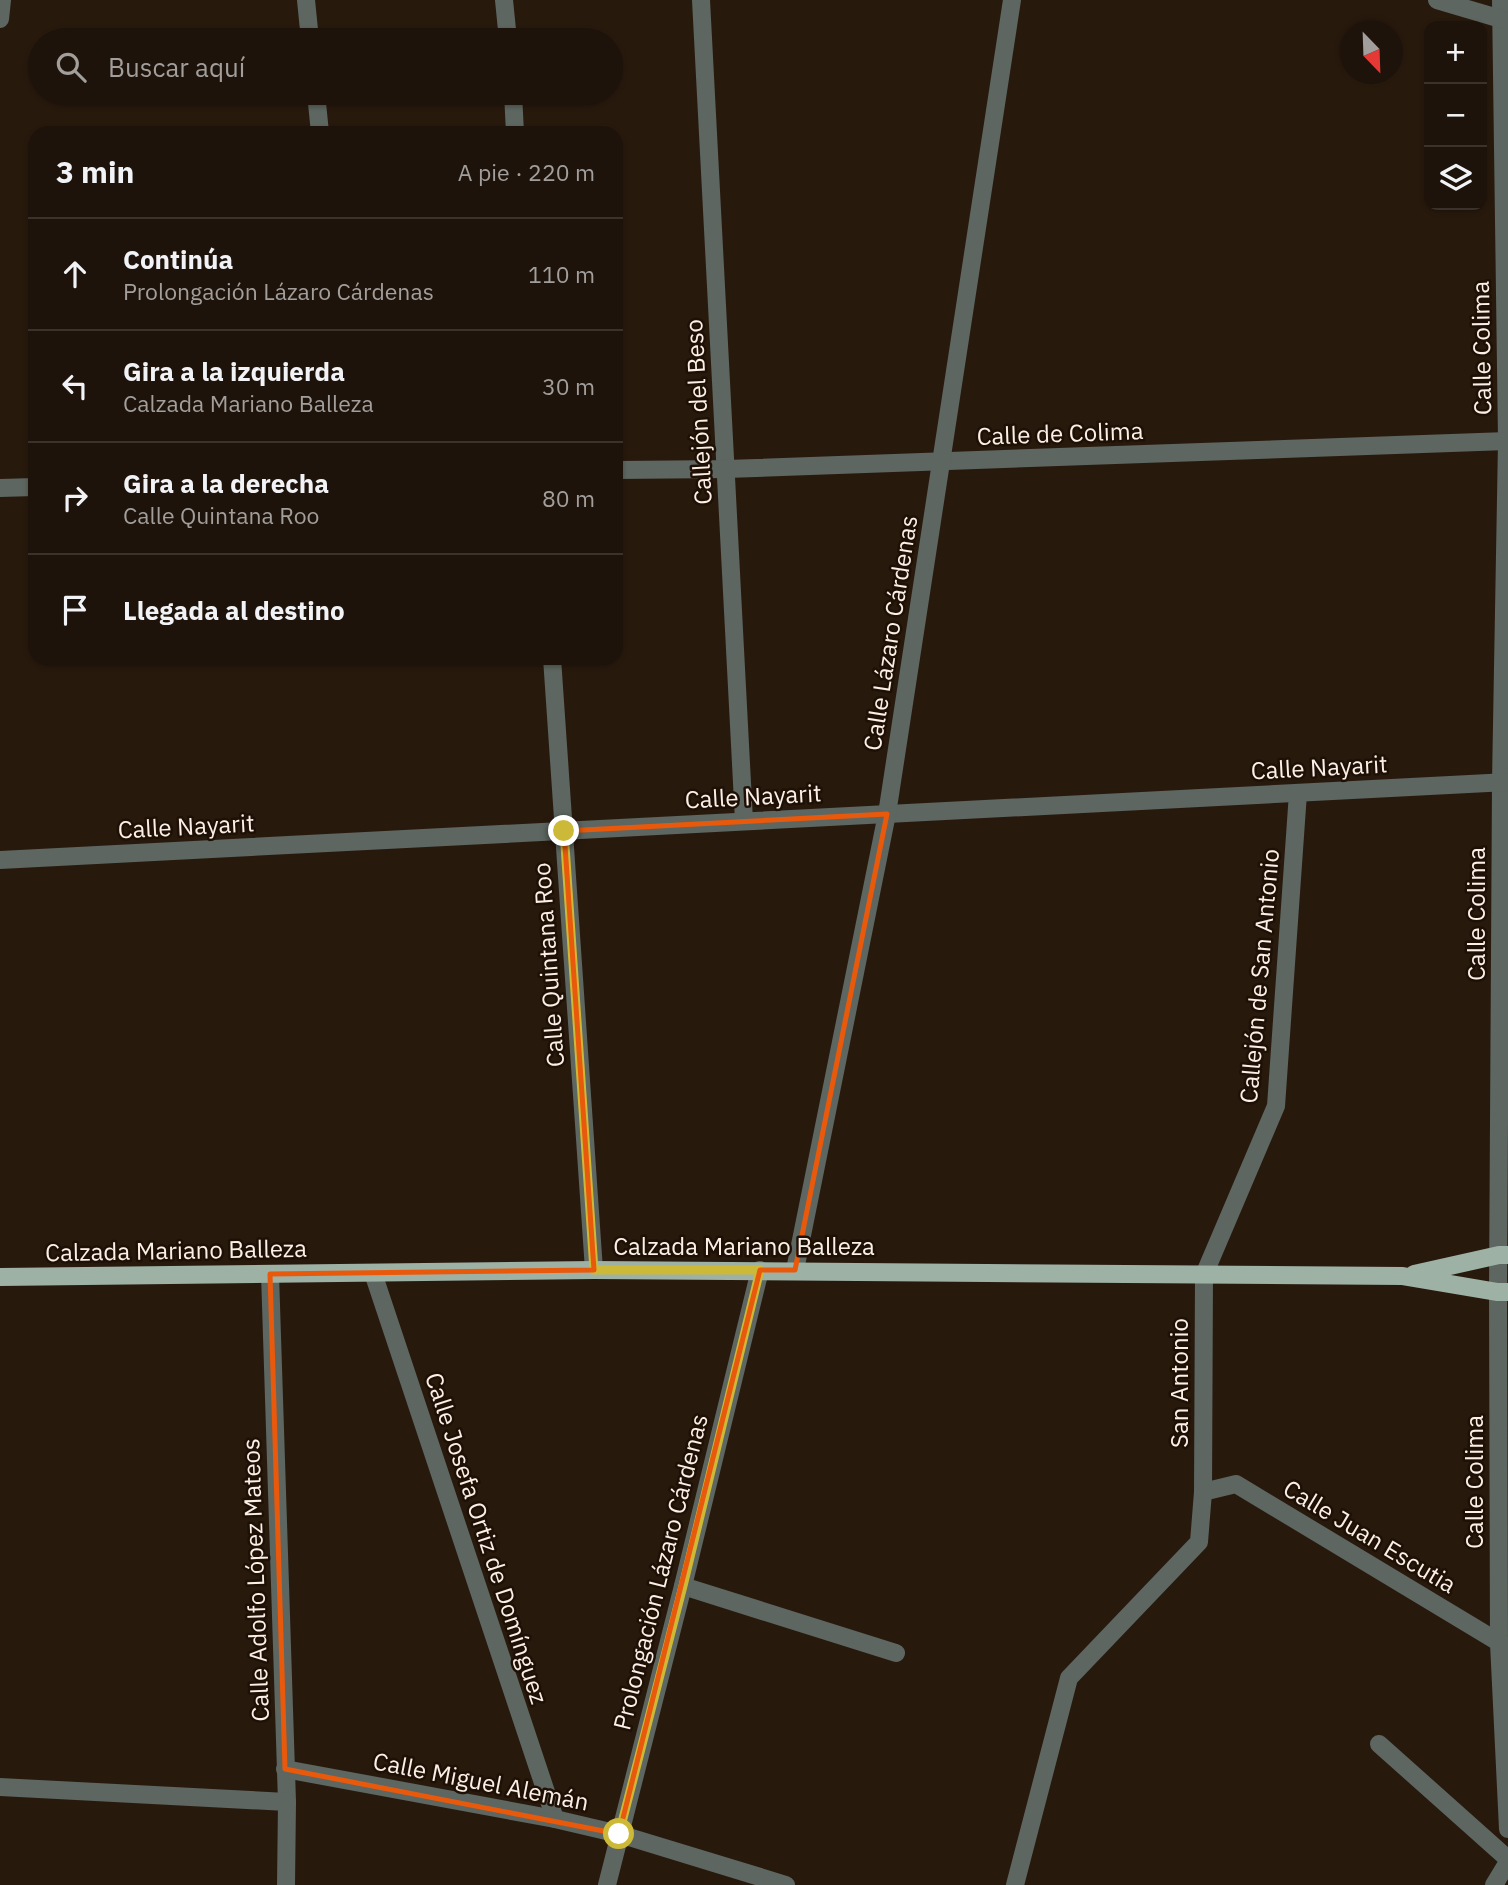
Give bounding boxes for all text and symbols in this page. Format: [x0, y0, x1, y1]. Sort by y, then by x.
north arrow [1340, 21, 1403, 84]
map controls [1424, 21, 1487, 210]
button: + [1424, 21, 1487, 84]
search box [28, 28, 623, 105]
icon: search [52, 48, 90, 86]
text: Buscar aquí [108, 50, 245, 84]
button: − [1424, 84, 1487, 147]
button: layers [1424, 147, 1487, 210]
text: 3 min [56, 152, 134, 191]
text: A pie · 220 m [458, 157, 595, 187]
text: Continúa [123, 242, 233, 276]
icon: ahead [56, 255, 94, 293]
text: 110 m [528, 259, 595, 289]
text: Prolongación Lázaro Cárdenas [123, 276, 434, 306]
street label: Calle Colima [1464, 280, 1498, 415]
street label: Callejón del Beso [677, 318, 719, 506]
text: Gira a la izquierda [123, 354, 345, 388]
icon: left [56, 367, 94, 405]
text: 30 m [542, 371, 595, 401]
text: Calzada Mariano Balleza [123, 388, 374, 418]
street label: Calle de Colima [976, 414, 1144, 452]
text: Gira a la derecha [123, 466, 329, 500]
icon: right [56, 479, 94, 517]
text: 80 m [542, 483, 595, 513]
text: Calle Quintana Roo [123, 500, 319, 530]
street label: Calle Lázaro Cárdenas [856, 513, 924, 753]
icon: arrive [56, 591, 94, 629]
text: Llegada al destino [123, 593, 345, 627]
street label: Calle Nayarit [1250, 747, 1388, 787]
street label: Calle Nayarit [684, 776, 822, 816]
street label: Calle Nayarit [117, 806, 255, 846]
route end [548, 815, 579, 846]
street label: Callejón de San Antonio [1232, 847, 1286, 1105]
street label: Calle Colima [1460, 847, 1492, 981]
street label: Calle Quintana Roo [525, 862, 571, 1068]
street label: Calzada Mariano Balleza [613, 1230, 875, 1262]
street label: Calzada Mariano Balleza [45, 1232, 307, 1268]
street label: San Antonio [1163, 1318, 1195, 1448]
street label: Calle Josefa Ortiz de Domínguez [418, 1368, 556, 1708]
street label: Prolongación Lázaro Cárdenas [605, 1411, 715, 1733]
street label: Calle Colima [1458, 1415, 1490, 1549]
street label: Calle Adolfo López Mateos [234, 1438, 276, 1722]
street label: Calle Juan Escutia [1278, 1472, 1462, 1600]
street label: Calle Miguel Alemán [370, 1744, 592, 1818]
route start [603, 1818, 634, 1849]

